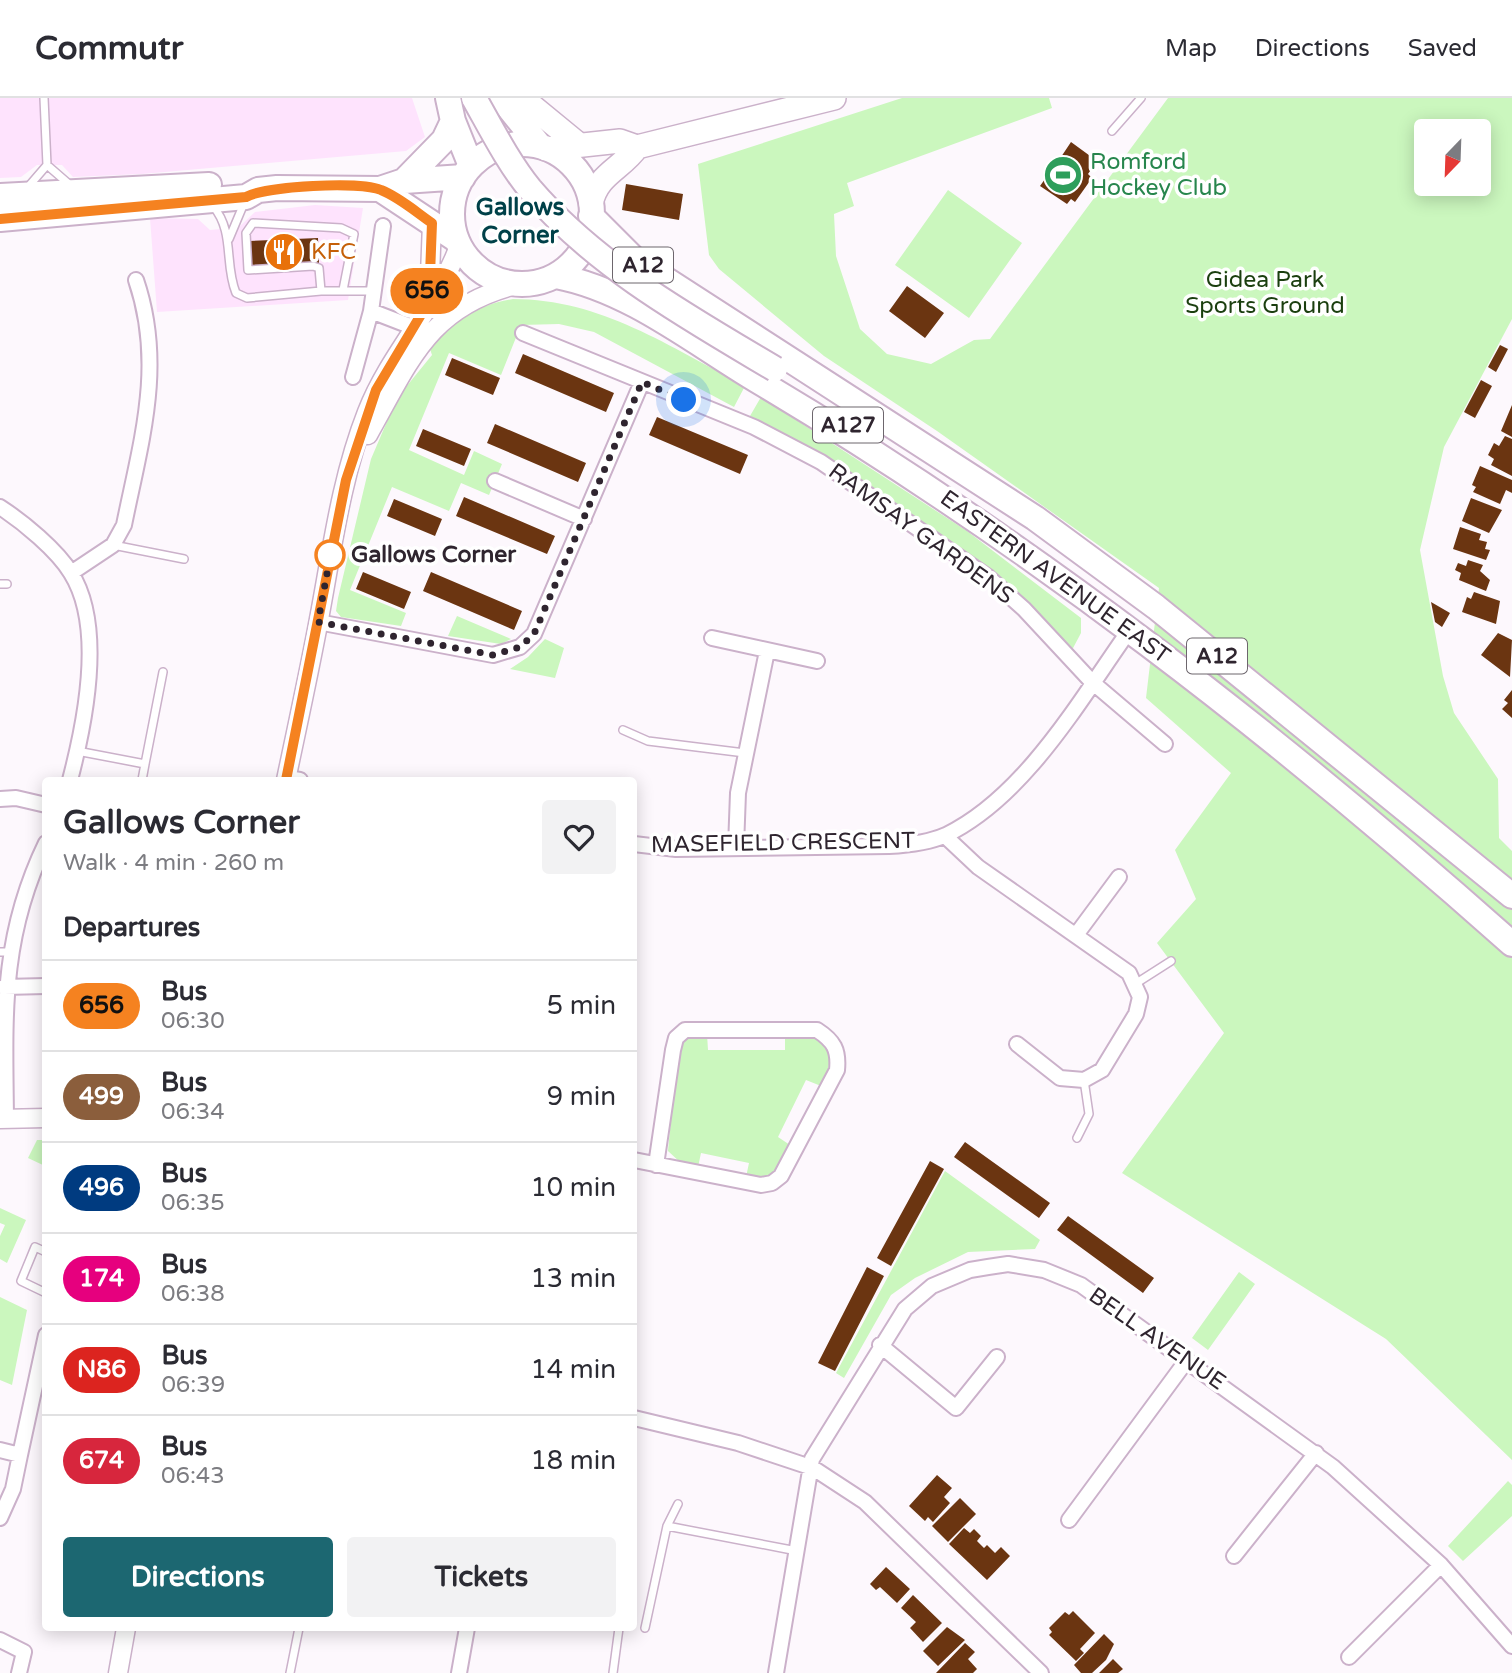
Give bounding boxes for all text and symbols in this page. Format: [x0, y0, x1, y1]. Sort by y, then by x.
text: Commutr [35, 29, 183, 68]
text: Map [1165, 34, 1217, 63]
text: Directions [1255, 34, 1370, 63]
text: Saved [1408, 34, 1477, 63]
north arrow [1414, 119, 1491, 196]
map controls [1414, 119, 1491, 196]
place label: Romford Hockey Club [1090, 148, 1227, 202]
sports icon: Romford Hockey Club [1042, 154, 1084, 196]
district label: Gallows Corner [476, 193, 564, 250]
restaurant icon: KFC [263, 231, 305, 273]
place label: KFC [311, 238, 356, 266]
road number: A12 [613, 248, 673, 282]
park label: Gidea Park Sports Ground [1185, 266, 1345, 320]
line badge: 656 [387, 268, 467, 314]
text: 656 [404, 276, 450, 305]
your location [666, 382, 701, 417]
road number: A127 [813, 408, 883, 442]
street label: RAMSAY GARDENS [823, 457, 1019, 611]
street label: EASTERN AVENUE EAST [935, 484, 1175, 670]
marker: Gallows Corner [315, 540, 345, 570]
place label: Gallows Corner [351, 541, 517, 569]
road number: A12 [1187, 638, 1247, 674]
button: heart [542, 800, 616, 874]
text: Gallows Corner [63, 803, 300, 842]
street label: MASEFIELD CRESCENT [651, 827, 915, 859]
text: Walk · 4 min · 260 m [63, 849, 284, 877]
text: Departures [63, 912, 200, 943]
text: Bus [161, 976, 207, 1007]
text: 5 min [547, 990, 616, 1021]
text: 656 [79, 991, 124, 1020]
text: 06:30 [161, 1007, 225, 1035]
text: Bus [161, 1067, 207, 1098]
text: 9 min [547, 1081, 616, 1112]
text: 499 [79, 1082, 124, 1111]
text: 06:34 [161, 1098, 225, 1126]
text: Bus [161, 1158, 207, 1189]
text: 10 min [530, 1172, 616, 1203]
text: 496 [79, 1173, 124, 1202]
text: 06:35 [161, 1189, 225, 1217]
text: Bus [161, 1249, 207, 1280]
text: 13 min [530, 1263, 616, 1294]
text: 174 [79, 1264, 124, 1293]
text: 06:38 [161, 1280, 225, 1308]
street label: BELL AVENUE [1083, 1282, 1231, 1396]
text: Bus [161, 1340, 208, 1371]
text: 14 min [530, 1354, 616, 1385]
text: N86 [77, 1355, 126, 1384]
text: 06:39 [161, 1371, 225, 1399]
text: Bus [161, 1431, 207, 1462]
text: 18 min [530, 1445, 616, 1476]
text: 674 [79, 1446, 124, 1475]
text: 06:43 [161, 1462, 225, 1490]
button: Directions [63, 1537, 333, 1617]
button: Tickets [347, 1537, 616, 1617]

